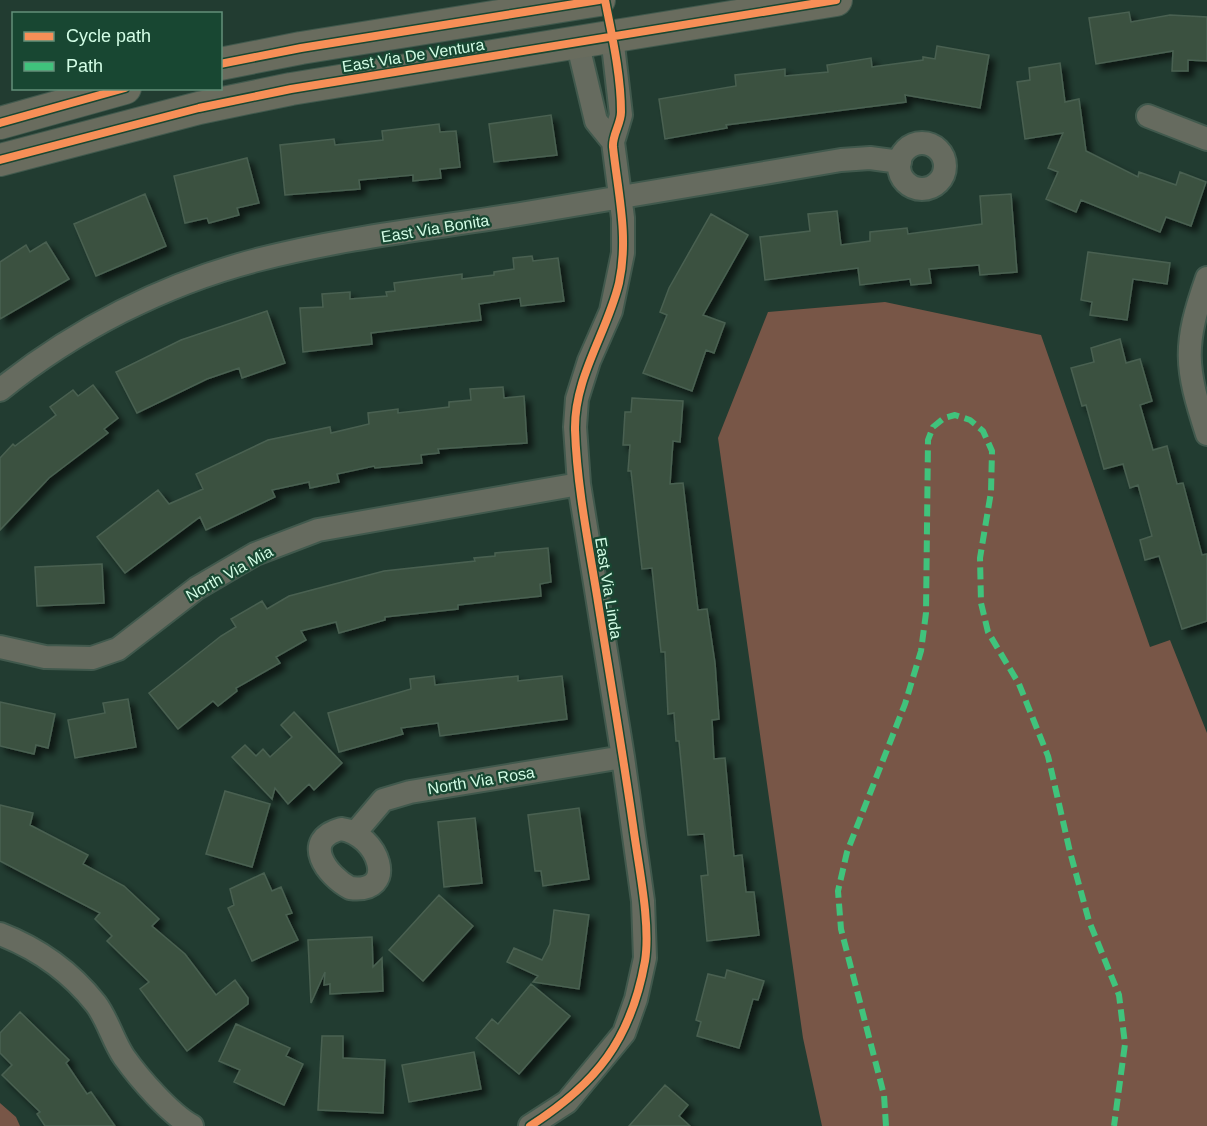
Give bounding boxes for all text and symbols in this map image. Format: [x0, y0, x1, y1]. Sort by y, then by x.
legend [12, 12, 222, 90]
text: Cycle path [66, 26, 151, 46]
street label: East Via De Ventura [341, 36, 486, 75]
text: Path [66, 56, 103, 76]
street label: East Via Bonita [380, 212, 490, 245]
street label: East Via Linda [592, 536, 625, 640]
street label: North Via Mia [183, 543, 276, 604]
street label: North Via Rosa [426, 764, 536, 797]

